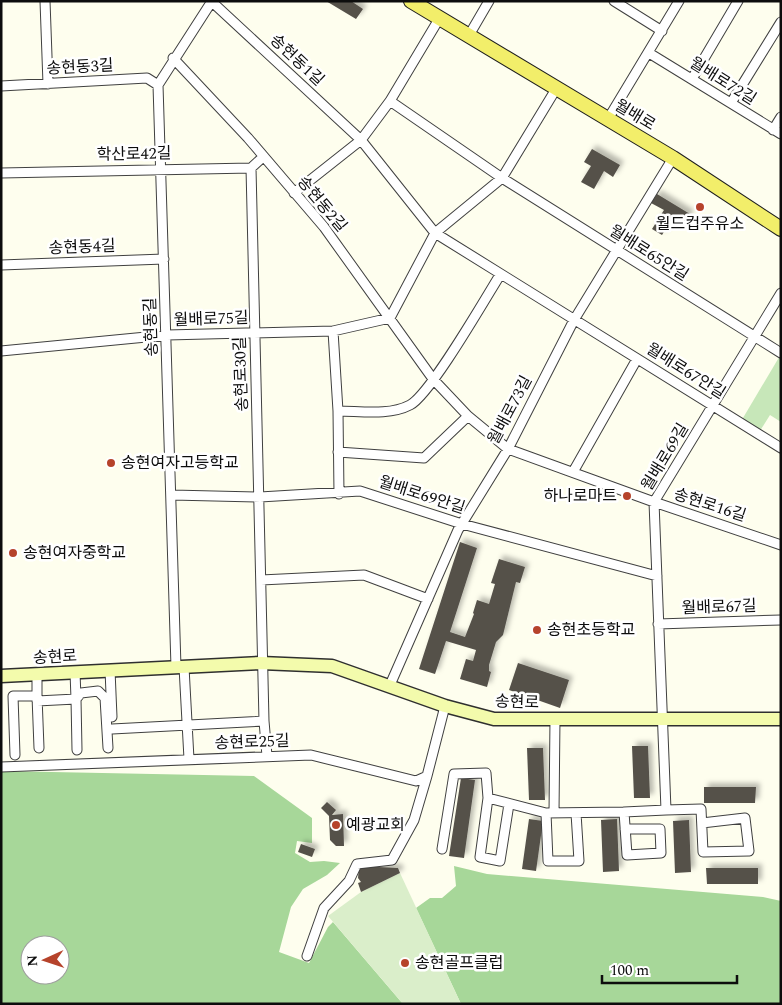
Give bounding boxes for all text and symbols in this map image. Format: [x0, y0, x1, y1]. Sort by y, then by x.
street label: 송현동1길 [264, 28, 330, 92]
street label: 월배로72길 [685, 51, 761, 111]
street label: 송현동3길 [46, 53, 114, 81]
street label: 월배로 [610, 93, 660, 137]
street label: 학산로42길 [96, 141, 172, 167]
street label: 송현동2길 [291, 171, 353, 237]
marker: 월드컵주유소 [694, 201, 706, 213]
place label: 월드컵주유소 [656, 212, 744, 236]
street label: 월배로65안길 [605, 219, 693, 287]
street label: 송현동4길 [48, 234, 116, 260]
street label: 송현동길 [138, 297, 164, 357]
street label: 월배로75길 [173, 306, 249, 332]
street label: 송현로30길 [228, 336, 254, 412]
street label: 월배로67안길 [642, 337, 730, 405]
street label: 월배로73길 [482, 371, 538, 449]
street label: 월배로69길 [635, 419, 695, 495]
place label: 송현여자고등학교 [121, 451, 239, 475]
marker: 송현여자고등학교 [105, 457, 117, 469]
street label: 월배로69안길 [376, 470, 468, 520]
street label: 송현로16길 [671, 482, 749, 528]
place label: 하나로마트 [543, 484, 617, 508]
marker: 하나로마트 [621, 490, 633, 502]
place label: 송현여자중학교 [23, 541, 126, 565]
marker: 송현여자중학교 [7, 547, 19, 559]
street label: 월배로67길 [681, 594, 757, 620]
place label: 송현초등학교 [547, 618, 635, 642]
marker: 송현초등학교 [531, 624, 543, 636]
street label: 송현로 [32, 644, 78, 670]
street label: 송현로 [495, 689, 540, 715]
street label: 송현로25길 [214, 729, 290, 755]
place label: 예광교회 [346, 813, 405, 837]
marker: 예광교회 [330, 819, 342, 831]
north arrow [20, 935, 70, 985]
place label: 송현골프클럽 [415, 951, 503, 975]
scale bar [602, 952, 737, 984]
text: N [22, 954, 43, 967]
marker: 송현골프클럽 [399, 957, 411, 969]
text: 100 m [610, 959, 649, 982]

